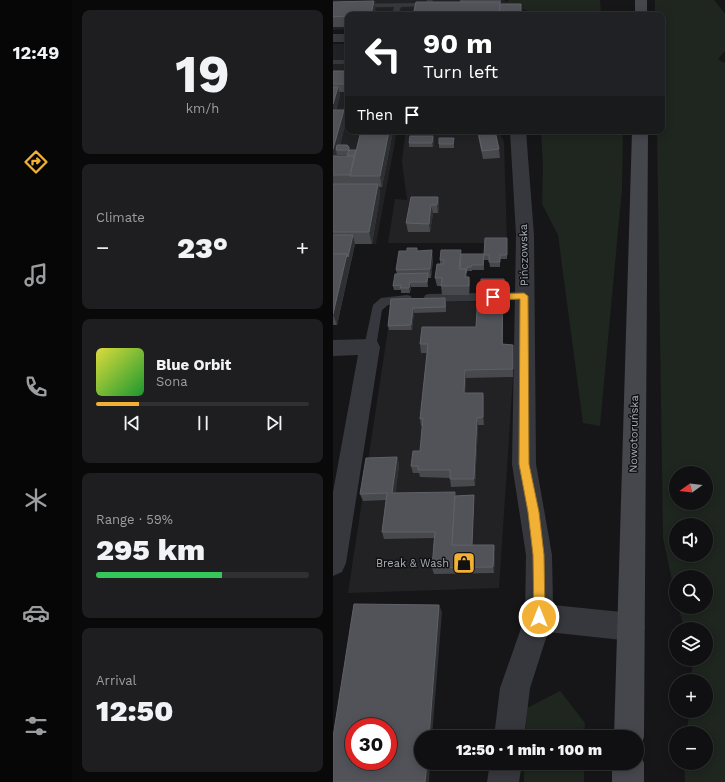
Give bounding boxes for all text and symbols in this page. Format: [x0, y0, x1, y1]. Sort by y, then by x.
text: 90 m [423, 27, 493, 60]
icon: left [357, 28, 409, 80]
text: 12:49 [13, 42, 59, 63]
text: 19 [175, 44, 230, 105]
text: Turn left [423, 61, 498, 82]
text: km/h [186, 101, 219, 116]
icon: arrive [401, 104, 423, 126]
text: Then [357, 106, 393, 124]
icon: directions [22, 148, 50, 176]
text: Climate [96, 210, 145, 225]
street label: Pińczowska [517, 224, 531, 286]
text: 23° [177, 230, 228, 265]
text: − [96, 235, 109, 260]
text: + [296, 235, 309, 260]
icon: music [22, 261, 50, 289]
pin [476, 280, 510, 314]
icon: arrive [482, 286, 504, 308]
text: Blue Orbit [156, 356, 231, 374]
icon: phone [22, 373, 50, 401]
text: Sona [156, 374, 188, 389]
street label: Nowotoruńska [627, 395, 641, 473]
icon: previous [121, 412, 143, 434]
icon: pause [192, 412, 214, 434]
icon: next [263, 412, 285, 434]
north arrow [669, 466, 713, 510]
map controls [669, 466, 713, 770]
icon: climate [22, 486, 50, 514]
text: Range · 59% [96, 512, 173, 527]
button: sound [669, 518, 713, 562]
text: 295 km [96, 532, 205, 567]
shop icon: Break & Wash [451, 550, 477, 576]
place label: Break & Wash [376, 557, 449, 570]
button: search [669, 570, 713, 614]
position arrow [518, 596, 560, 638]
icon: car [22, 599, 50, 627]
button: layers [669, 622, 713, 666]
text: Arrival [96, 673, 137, 688]
button: + [669, 674, 713, 718]
text: 12:50 [96, 693, 174, 728]
icon: filters [22, 712, 50, 740]
speed limit sign: 30 [345, 718, 397, 770]
button: − [669, 726, 713, 770]
text: 12:50 · 1 min · 100 m [456, 741, 602, 759]

